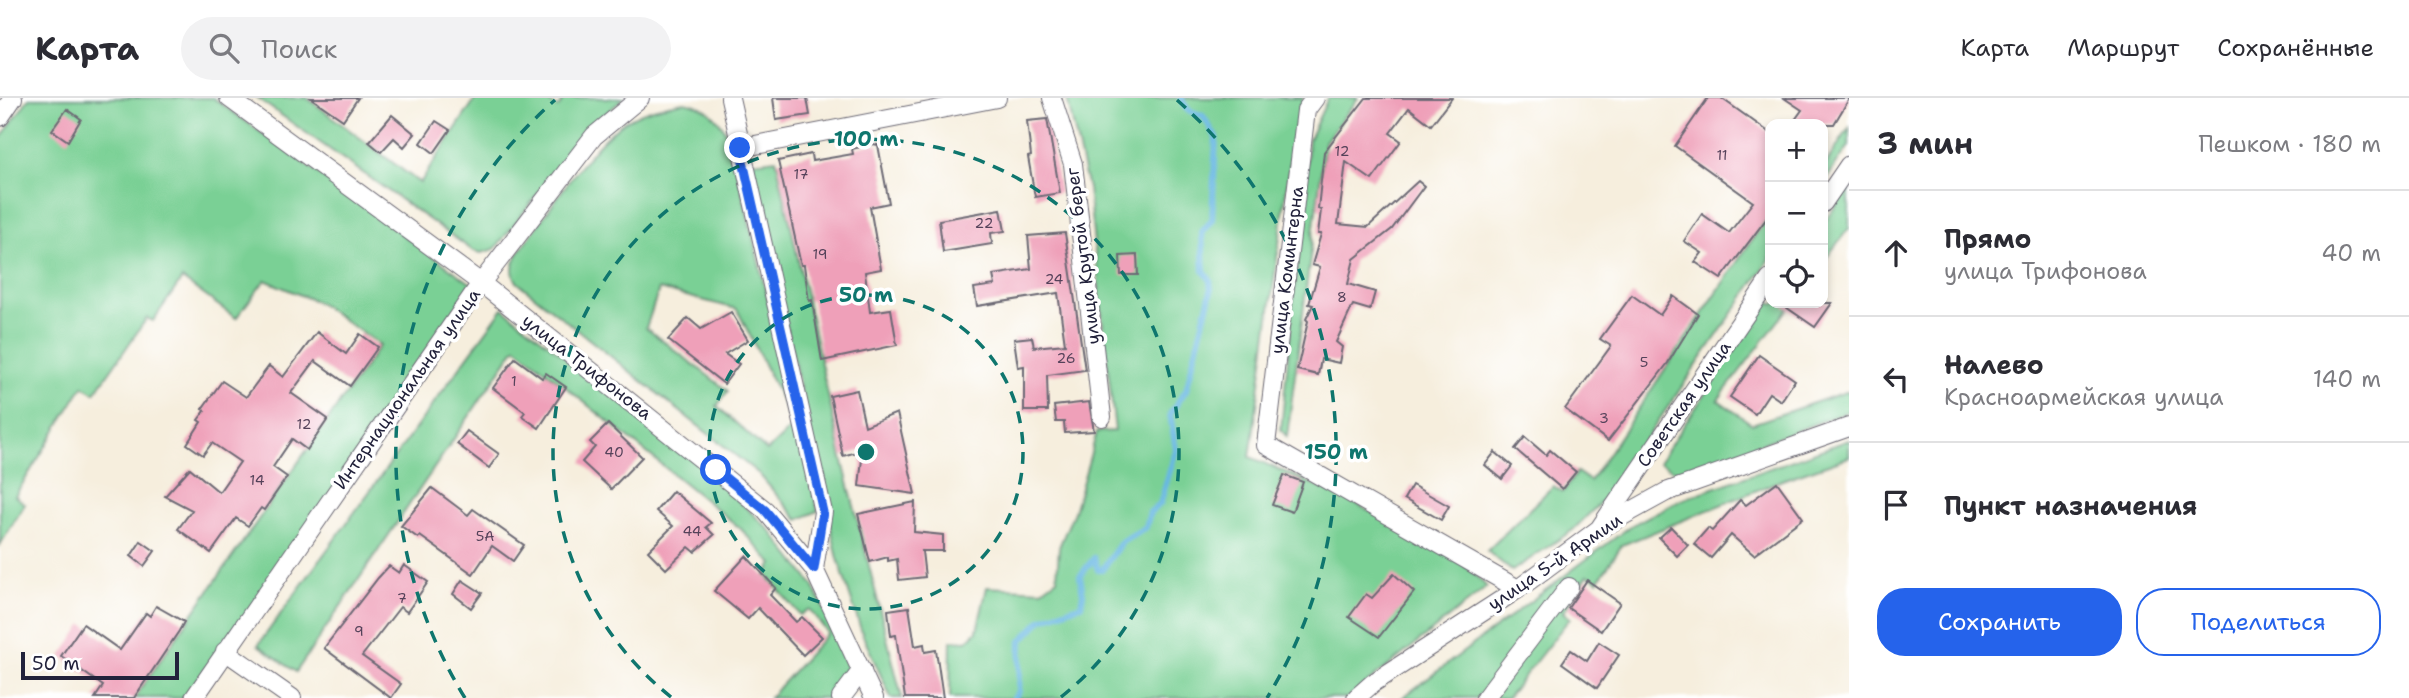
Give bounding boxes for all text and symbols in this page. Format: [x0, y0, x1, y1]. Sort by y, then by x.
search box [181, 17, 671, 80]
text: Карта [35, 26, 139, 71]
icon: search [205, 29, 243, 67]
text: Поиск [261, 31, 337, 66]
text: Карта [1961, 32, 2029, 64]
text: Маршрут [2067, 32, 2179, 64]
text: Сохранённые [2217, 32, 2374, 64]
map controls [1765, 119, 1828, 308]
button: + [1765, 119, 1828, 182]
text: 3 мин [1877, 123, 1973, 164]
text: 100 m [834, 125, 898, 153]
text: Пешком · 180 m [2198, 129, 2381, 159]
route end [724, 132, 755, 163]
house number: 12 [1335, 142, 1349, 160]
house number: 11 [1716, 146, 1728, 164]
house number: 17 [794, 165, 808, 183]
street label: улица Крутой берег [1060, 166, 1106, 346]
button: − [1765, 182, 1828, 245]
street label: улица Коминтерна [1265, 185, 1309, 355]
house number: 22 [975, 214, 993, 232]
text: Прямо [1944, 221, 2032, 256]
icon: ahead [1877, 234, 1915, 272]
text: 40 m [2321, 238, 2381, 268]
house number: 19 [812, 245, 828, 263]
button: locate [1765, 245, 1828, 308]
text: улица Трифонова [1944, 256, 2147, 286]
house number: 24 [1045, 270, 1064, 288]
text: 50 m [839, 281, 893, 309]
street label: Интернациональная улица [328, 284, 486, 494]
house number: 8 [1337, 288, 1347, 306]
street label: улица Трифонова [517, 309, 657, 425]
street label: Советская улица [1631, 336, 1737, 472]
text: Налево [1944, 347, 2044, 382]
house number: 26 [1057, 349, 1076, 367]
house number: 5 [1640, 353, 1648, 371]
icon: left [1877, 360, 1915, 398]
text: 140 m [2313, 364, 2381, 394]
house number: 1 [511, 372, 517, 390]
text: Красноармейская улица [1944, 382, 2224, 412]
house number: 3 [1599, 409, 1609, 427]
house number: 12 [297, 415, 311, 433]
text: 150 m [1304, 438, 1368, 466]
centre of rings [854, 440, 878, 464]
house number: 40 [604, 443, 624, 461]
route start [700, 454, 731, 485]
house number: 14 [249, 471, 265, 489]
icon: arrive [1877, 486, 1915, 524]
text: Пункт назначения [1944, 488, 2197, 523]
street label: улица 5-й Армии [1483, 508, 1627, 616]
house number: 44 [682, 522, 702, 540]
house number: 5А [476, 527, 494, 545]
button: Сохранить [1877, 588, 2122, 656]
button: Поделиться [2136, 588, 2381, 656]
house number: 7 [397, 589, 407, 607]
house number: 9 [354, 622, 364, 640]
scale bar [21, 649, 178, 681]
text: 50 m [32, 651, 80, 676]

